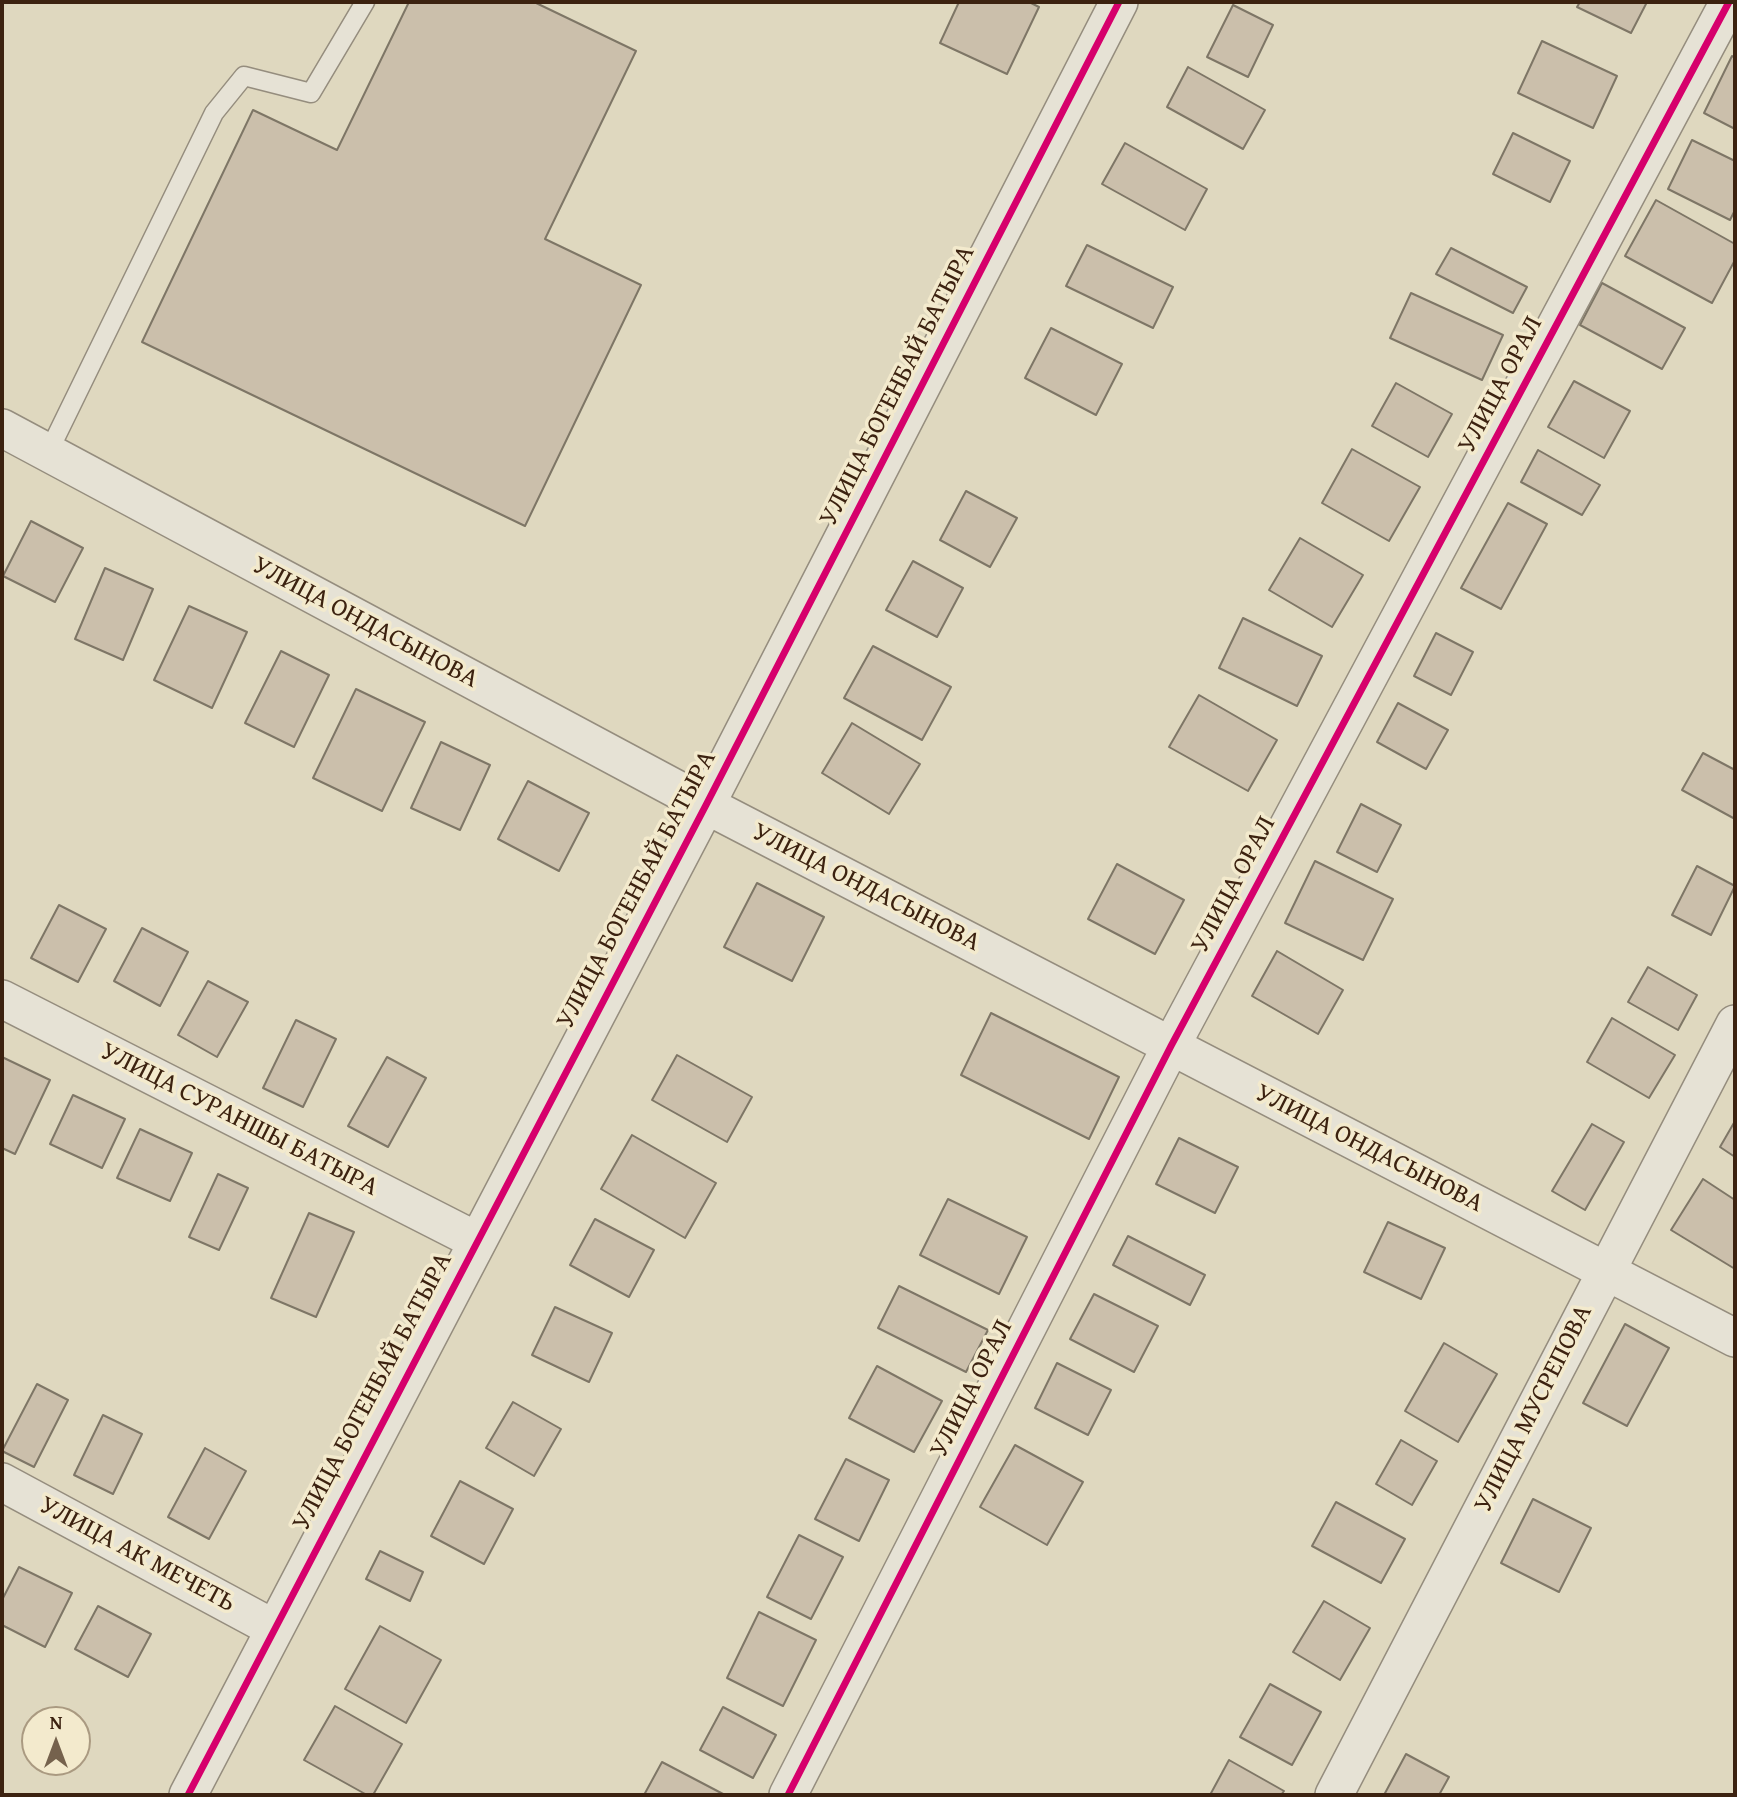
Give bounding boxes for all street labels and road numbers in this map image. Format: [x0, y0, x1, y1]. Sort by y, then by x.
street label: УЛИЦА БОГЕНБАЙ БАТЫРА [814, 241, 982, 531]
street label: УЛИЦА ОРАЛ [1452, 311, 1550, 459]
street label: УЛИЦА ОНДАСЫНОВА [247, 550, 483, 696]
street label: УЛИЦА БОГЕНБАЙ БАТЫРА [550, 746, 724, 1034]
street label: УЛИЦА ОРАЛ [1185, 811, 1283, 959]
street label: УЛИЦА ОНДАСЫНОВА [747, 817, 985, 959]
street label: УЛИЦА СУРАНШЫ БАТЫРА [95, 1036, 383, 1204]
street label: УЛИЦА ОНДАСЫНОВА [1250, 1078, 1488, 1220]
street label: УЛИЦА БОГЕНБАЙ БАТЫРА [286, 1248, 460, 1536]
street label: УЛИЦА МУСРЕПОВА [1468, 1300, 1600, 1518]
street label: УЛИЦА ОРАЛ [924, 1315, 1020, 1463]
street label: УЛИЦА АК МЕЧЕТЬ [34, 1490, 240, 1620]

